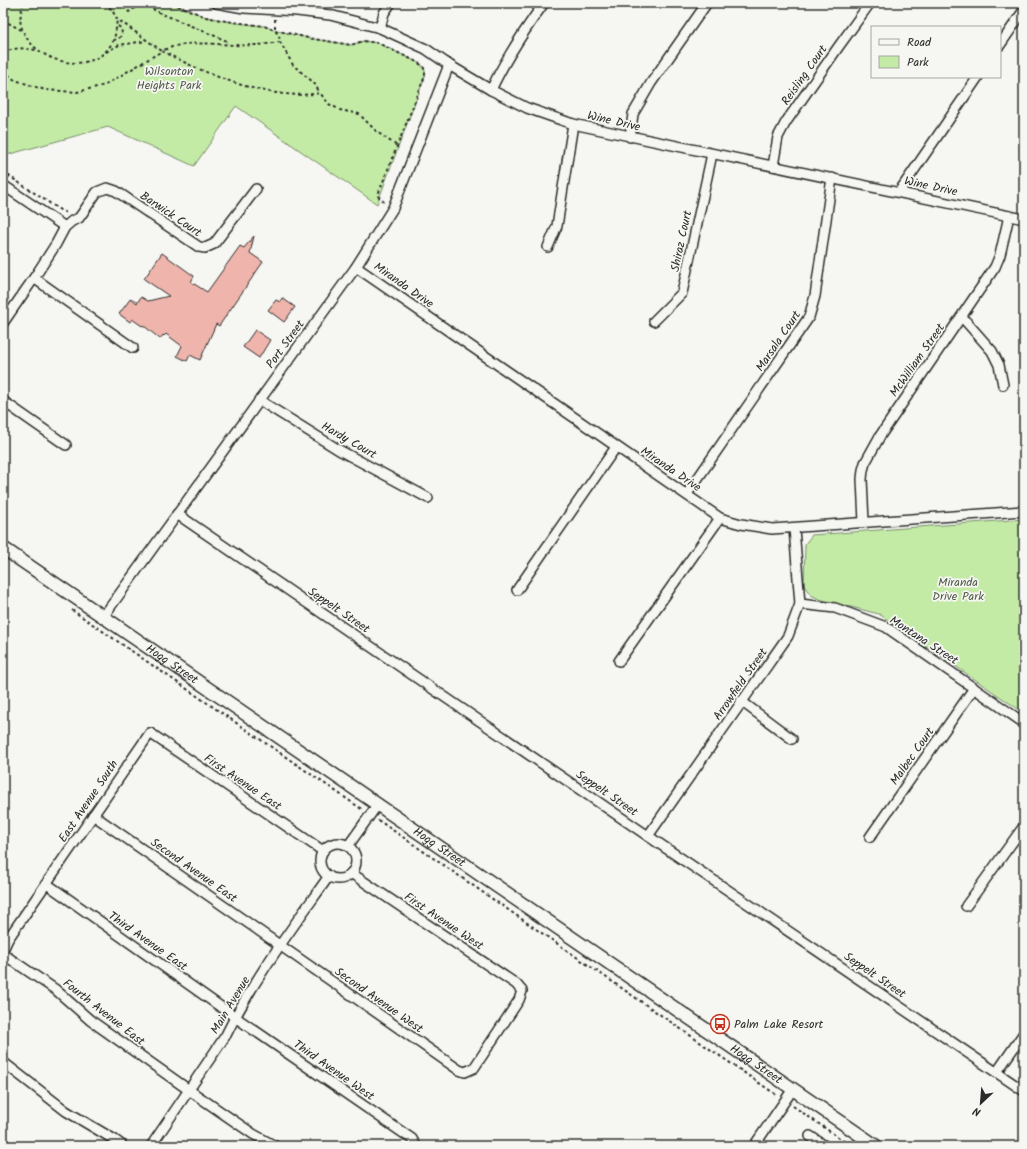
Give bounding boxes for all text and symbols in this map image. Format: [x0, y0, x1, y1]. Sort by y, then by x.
legend [871, 26, 1001, 78]
text: Road [907, 33, 932, 52]
street label: Reisling Court [777, 41, 832, 109]
text: Park [907, 53, 929, 72]
park label: Wilsonton Heights Park [137, 62, 202, 95]
street label: Wine Drive [585, 106, 643, 137]
street label: Wine Drive [903, 172, 960, 202]
street label: Barwick Court [136, 187, 206, 242]
street label: Shiraz Court [666, 208, 697, 274]
street label: Miranda Drive [370, 258, 438, 314]
street label: Marsala Court [751, 307, 806, 376]
street label: Port Street [261, 316, 310, 372]
street label: McWilliam Street [885, 319, 950, 401]
street label: Hardy Court [318, 417, 380, 464]
street label: Miranda Drive [636, 442, 705, 497]
park label: Miranda Drive Park [932, 573, 984, 606]
street label: Seppelt Street [304, 583, 374, 638]
street label: Montana Street [885, 611, 962, 670]
street label: Hogg Street [142, 639, 202, 689]
street label: Arrowfield Street [708, 644, 773, 724]
street label: Malbec Court [885, 723, 940, 789]
street label: First Avenue East [200, 749, 286, 816]
street label: East Avenue South [54, 756, 123, 846]
street label: Seppelt Street [572, 766, 642, 821]
street label: Hogg Street [409, 823, 470, 872]
street label: Second Avenue East [146, 833, 241, 908]
street label: First Avenue West [400, 888, 488, 955]
street label: Third Avenue East [104, 907, 192, 976]
street label: Seppelt Street [840, 948, 910, 1003]
street label: Second Avenue West [330, 963, 427, 1038]
street label: Main Avenue [206, 972, 255, 1038]
street label: Fourth Avenue East [58, 974, 149, 1051]
bus stop icon: Palm Lake Resort [709, 1013, 731, 1035]
place label: Palm Lake Resort [734, 1015, 823, 1034]
street label: Third Avenue West [289, 1035, 378, 1106]
street label: Hogg Street [726, 1040, 786, 1089]
north arrow [961, 1083, 1001, 1123]
text: N [970, 1101, 984, 1121]

